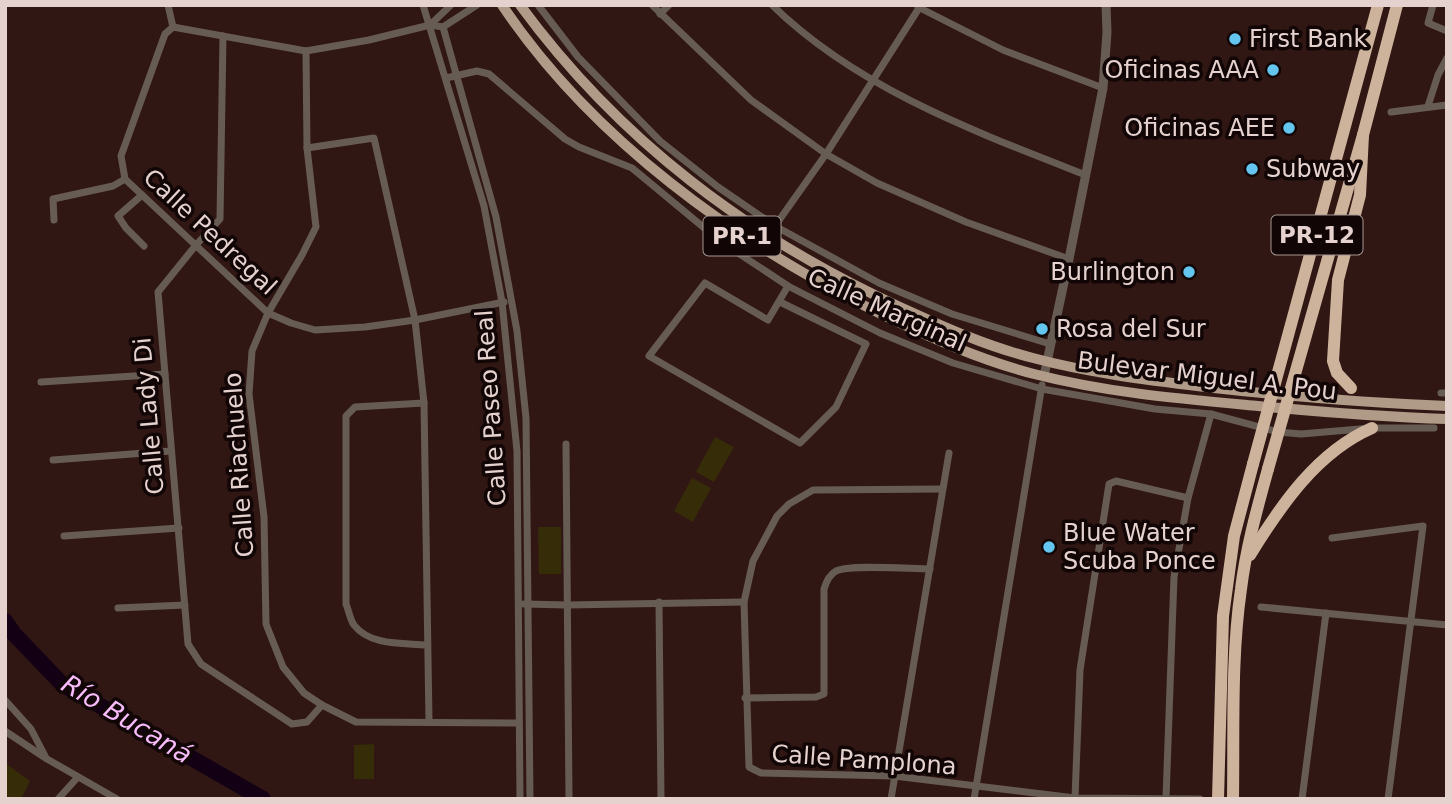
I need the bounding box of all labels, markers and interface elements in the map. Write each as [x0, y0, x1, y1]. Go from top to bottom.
place label: First Bank [1249, 25, 1368, 53]
marker: First Bank [1227, 31, 1243, 47]
place label: Oficinas AAA [1104, 56, 1260, 84]
marker: Oficinas AAA [1265, 62, 1281, 78]
place label: Oficinas AEE [1124, 114, 1275, 142]
marker: Oficinas AEE [1281, 120, 1297, 136]
place label: Subway [1266, 155, 1360, 183]
marker: Subway [1244, 161, 1260, 177]
street label: Calle Pedregal [138, 163, 282, 301]
road number: PR-1 [704, 216, 780, 256]
road number: PR-12 [1272, 216, 1362, 254]
place label: Burlington [1050, 258, 1175, 286]
street label: Calle Marginal [803, 263, 971, 357]
marker: Burlington [1181, 264, 1197, 280]
street label: Calle Paseo Real [470, 309, 512, 507]
place label: Rosa del Sur [1056, 315, 1206, 343]
marker: Rosa del Sur [1034, 321, 1050, 337]
street label: Calle Lady Di [128, 336, 170, 496]
street label: Bulevar Miguel A. Pou [1076, 346, 1338, 406]
street label: Calle Riachuelo [219, 372, 259, 558]
place label: Blue Water Scuba Ponce [1063, 519, 1216, 575]
marker: Blue Water Scuba Ponce [1041, 539, 1057, 555]
water label: Río Bucaná [57, 668, 197, 770]
street label: Calle Pamplona [771, 740, 957, 780]

